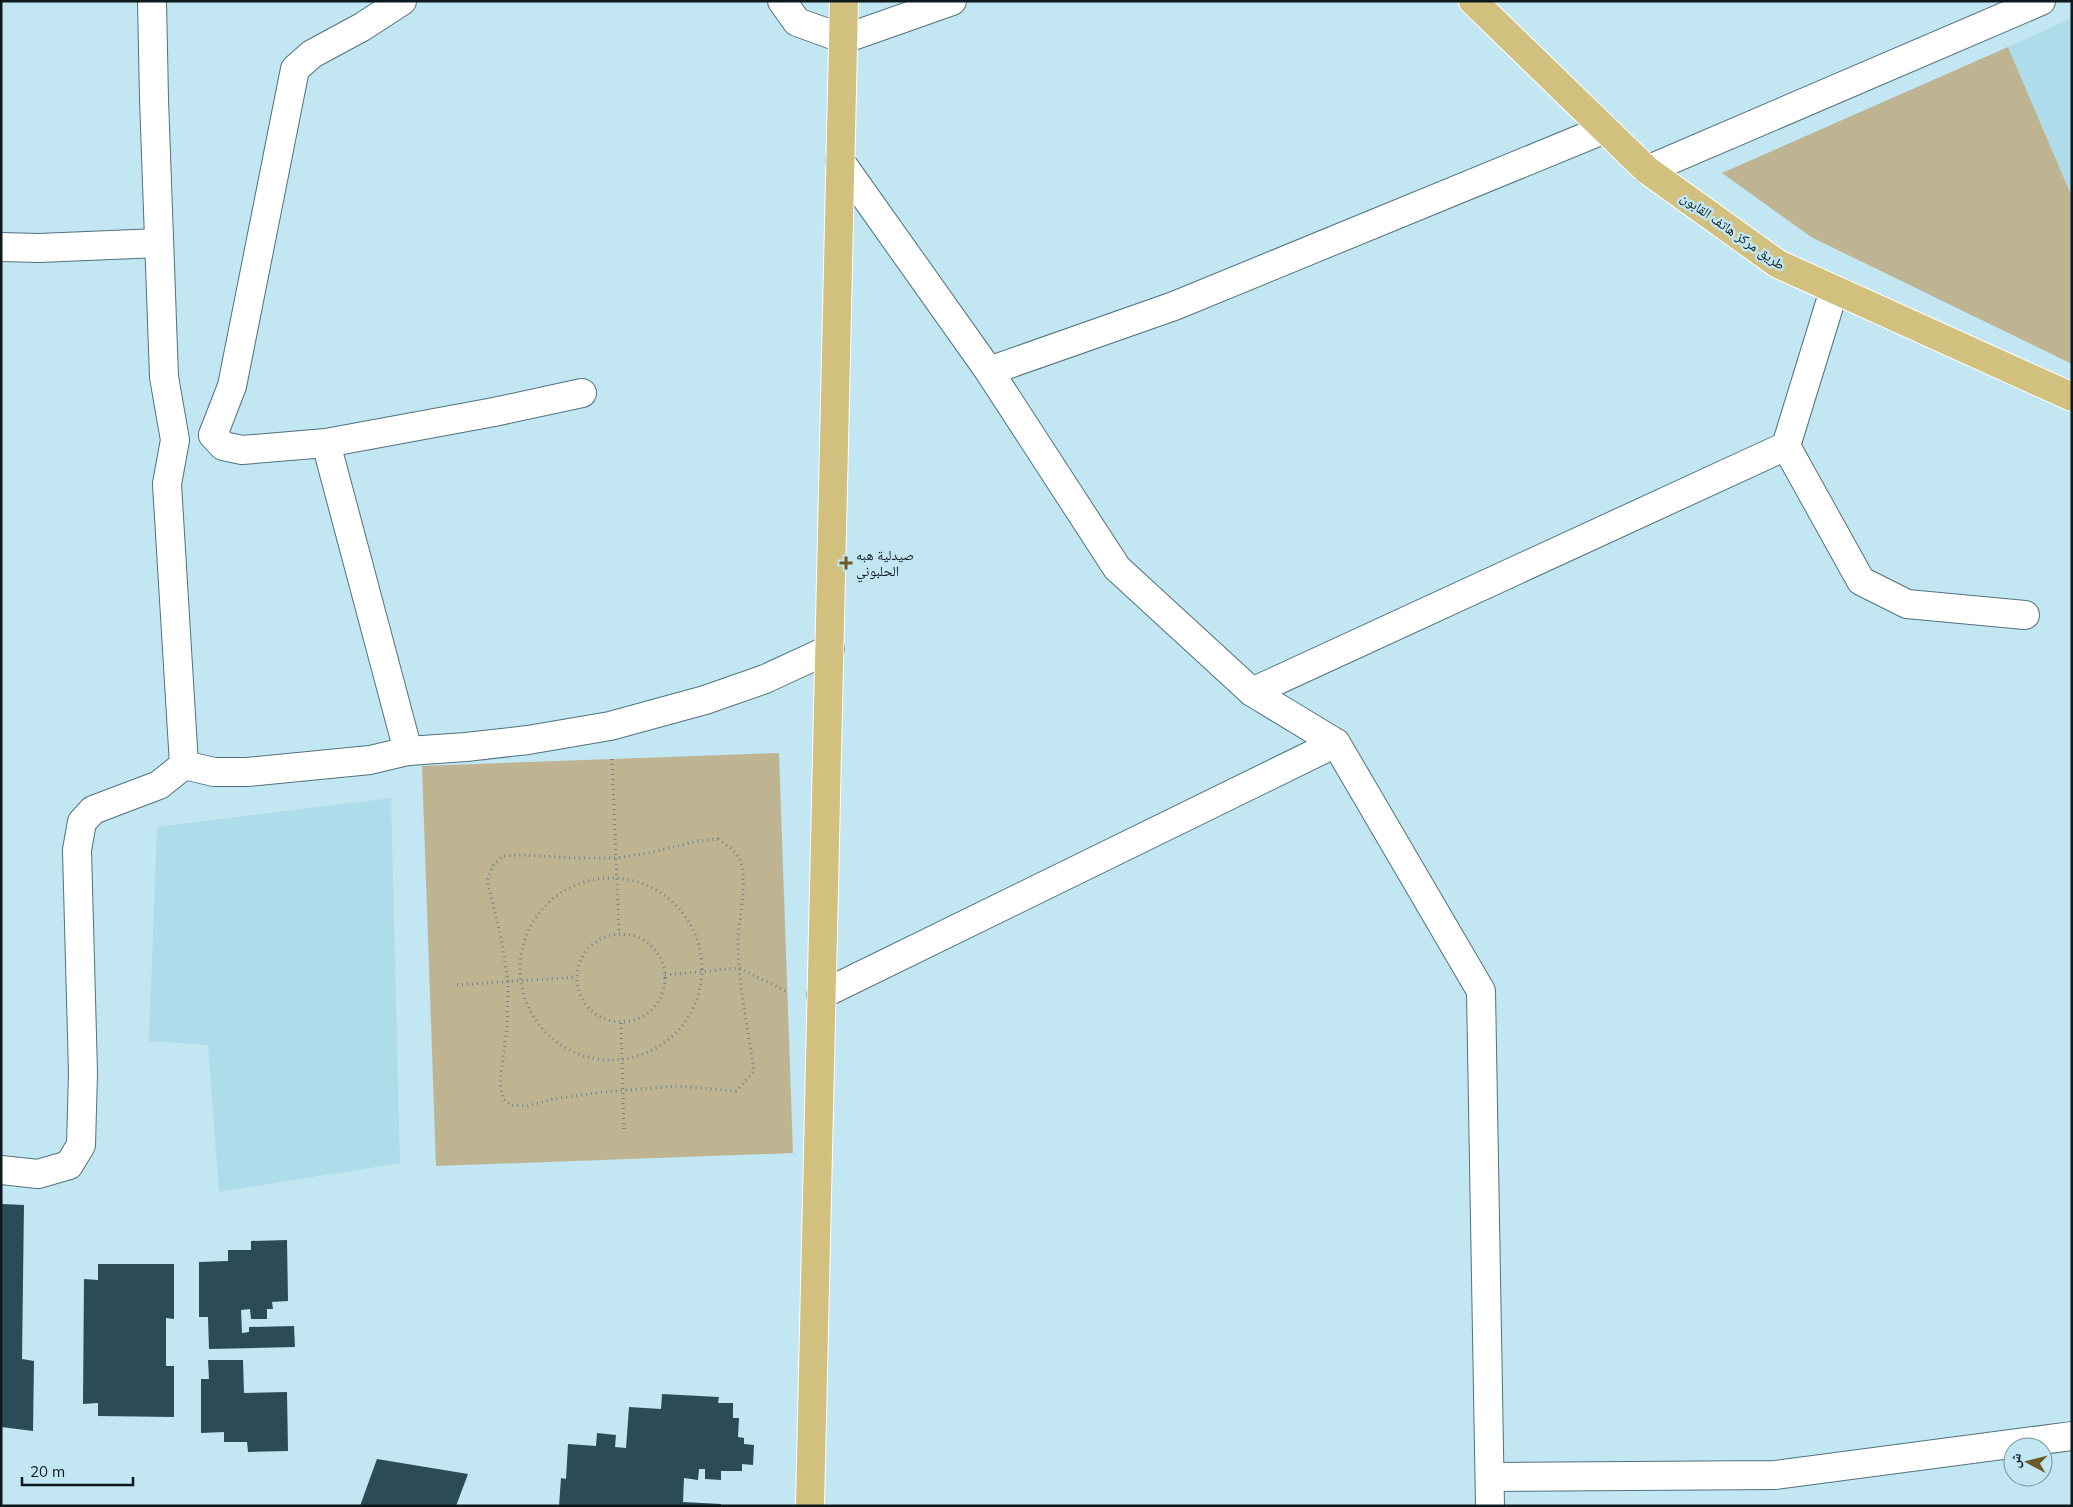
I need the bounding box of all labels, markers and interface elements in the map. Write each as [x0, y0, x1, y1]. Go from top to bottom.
street label: طريق مركز هاتف القابون [1677, 188, 1789, 275]
place label: صيدلية هبه الحلبوني [856, 546, 914, 583]
marker: صيدلية هبه الحلبوني [840, 557, 852, 569]
north arrow [2003, 1437, 2053, 1487]
text: ش [2005, 1452, 2025, 1469]
scale bar [22, 1454, 134, 1486]
text: 20 m [30, 1462, 65, 1481]

